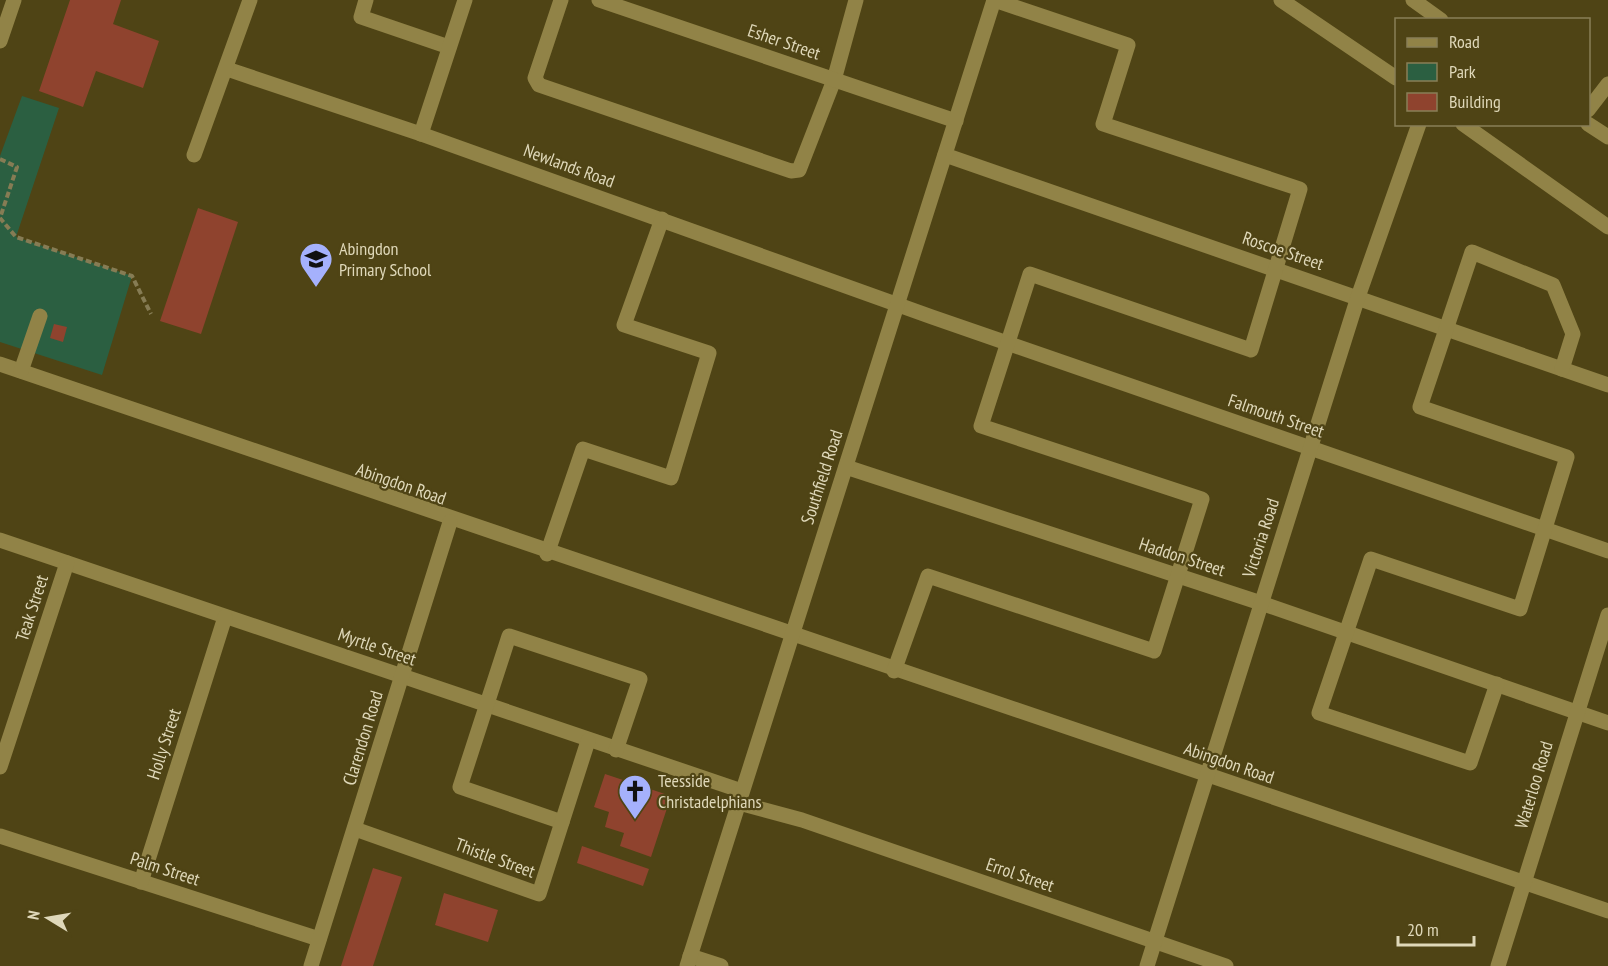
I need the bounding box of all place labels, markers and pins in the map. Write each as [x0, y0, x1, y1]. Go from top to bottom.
place label: Abingdon Primary School [339, 237, 432, 281]
school or university icon: Abingdon Primary School [298, 241, 334, 288]
place label: Teesside Christadelphians [658, 769, 762, 813]
church icon: Teesside Christadelphians [617, 773, 653, 820]

